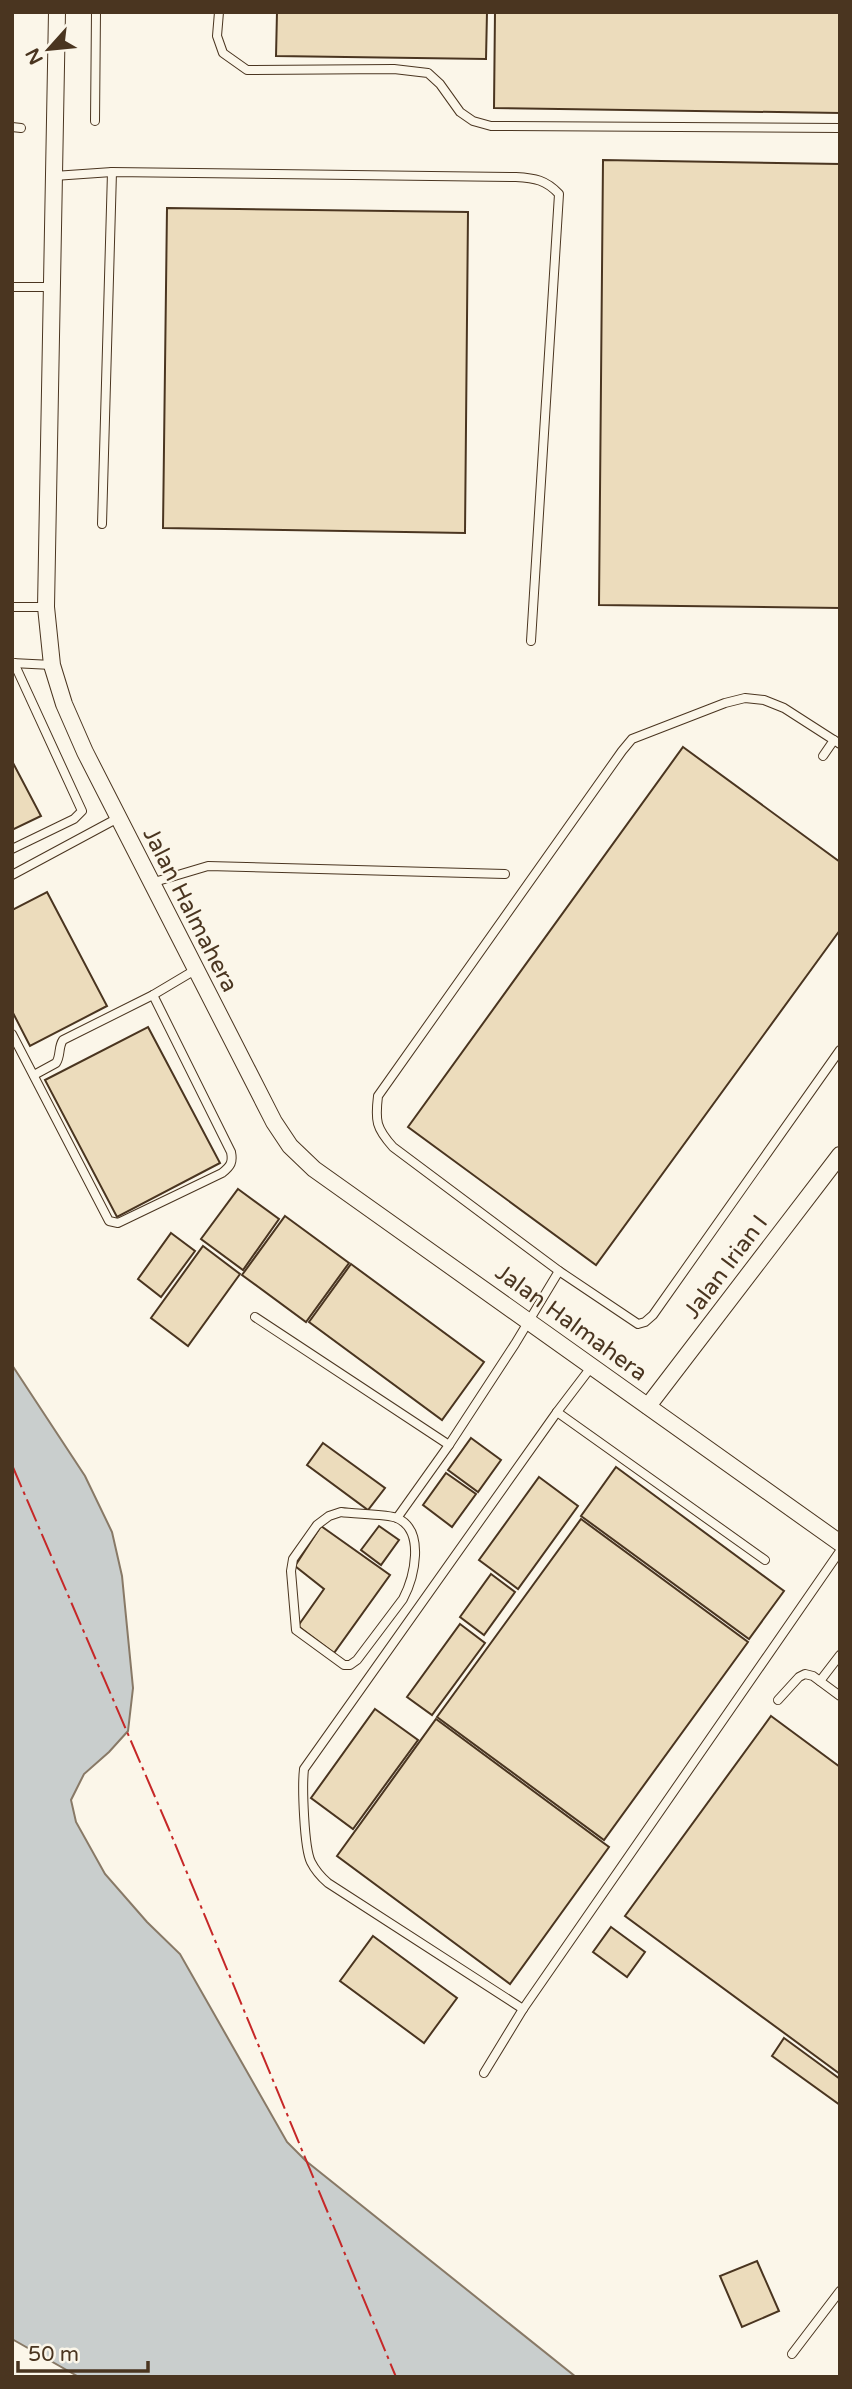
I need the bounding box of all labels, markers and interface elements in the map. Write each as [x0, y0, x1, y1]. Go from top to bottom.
north arrow [14, 14, 84, 84]
text: N [21, 44, 48, 68]
street label: Jalan Halmahera [136, 823, 244, 997]
street label: Jalan Irian I [678, 1210, 774, 1324]
street label: Jalan Halmahera [490, 1258, 652, 1388]
scale bar [18, 2330, 147, 2374]
text: 50 m [28, 2342, 79, 2367]

